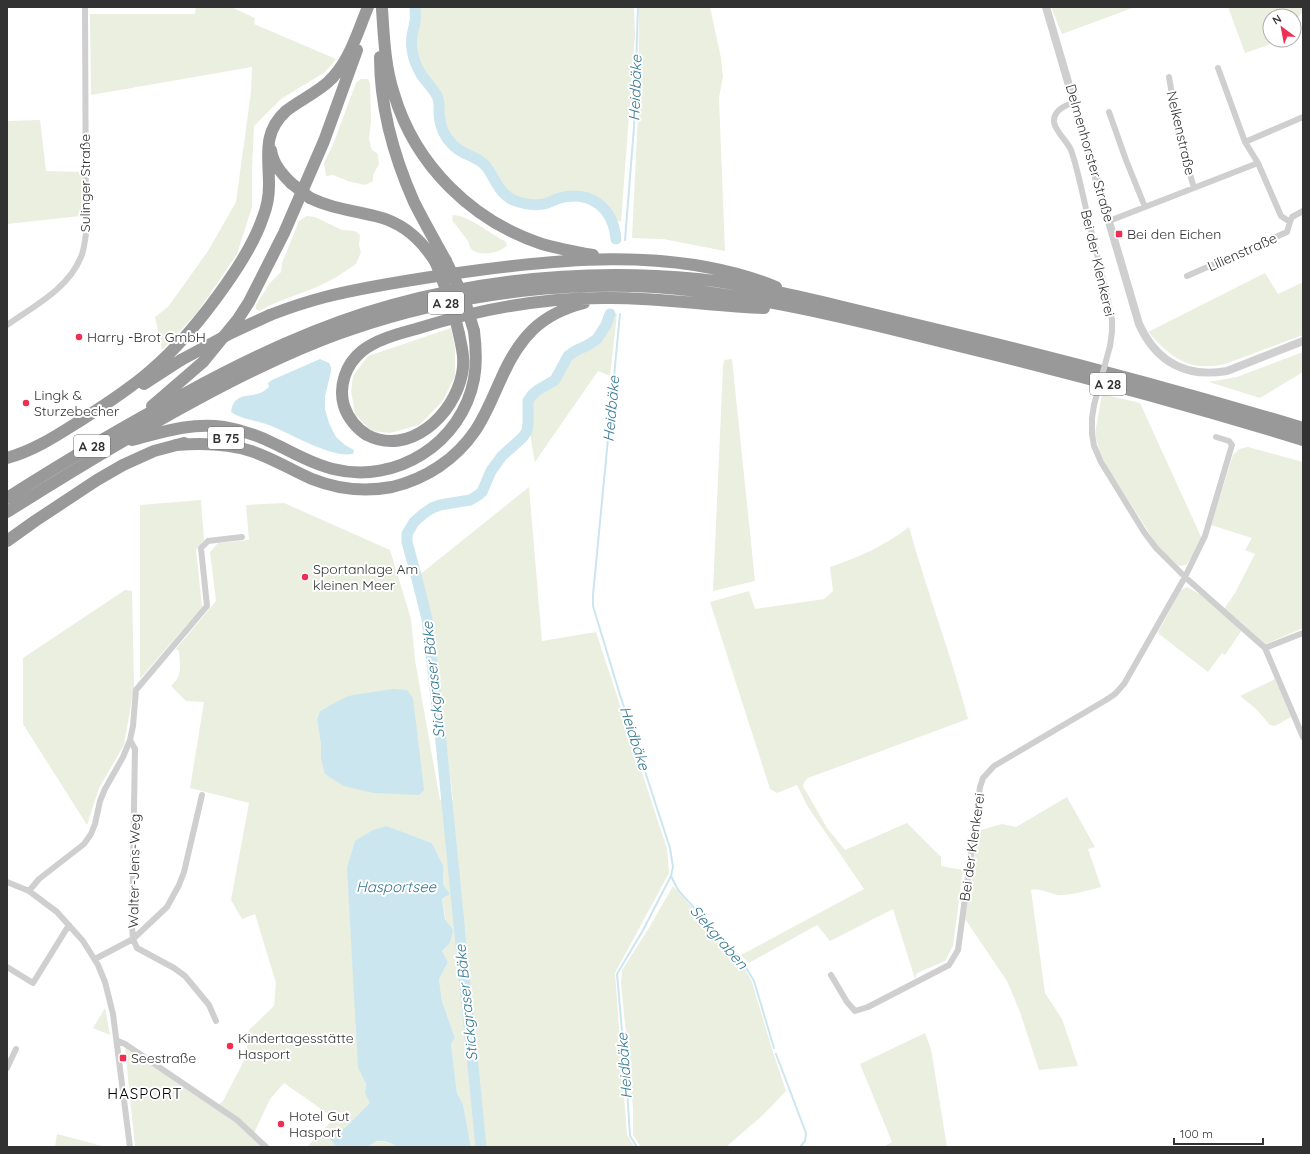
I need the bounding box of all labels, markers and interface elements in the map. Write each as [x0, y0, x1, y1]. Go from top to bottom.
north arrow [1262, 8, 1302, 48]
text: N [1270, 11, 1284, 28]
water label: Heidbäke [624, 54, 646, 121]
street label: Delmenhorster Straße [1062, 82, 1118, 224]
street label: Nelkenstraße [1163, 89, 1199, 177]
street label: Sulinger Straße [76, 134, 94, 232]
street label: Bei der Klenkerei [1077, 208, 1119, 318]
place label: Bei den Eichen [1127, 225, 1221, 243]
marker: Bei den Eichen [1114, 229, 1124, 239]
street label: Lilienstraße [1205, 229, 1280, 275]
road number: A 28 [428, 292, 464, 314]
place label: Harry -Brot GmbH [87, 328, 206, 346]
marker: Harry -Brot GmbH [74, 332, 84, 342]
road number: A 28 [1090, 373, 1126, 395]
water label: Heidbäke [599, 375, 623, 443]
place label: Lingk & Sturzebecher [34, 386, 120, 420]
marker: Lingk & Sturzebecher [21, 398, 31, 408]
road number: B 75 [208, 427, 244, 449]
road number: A 28 [74, 435, 110, 457]
place label: Sportanlage Am kleinen Meer [313, 560, 418, 594]
marker: Sportanlage Am kleinen Meer [300, 572, 310, 582]
water label: Stickgraser Bäke [417, 620, 449, 739]
water label: Heidbäke [616, 704, 654, 773]
street label: Bei der Klenkerei [955, 792, 989, 902]
street label: Walter-Jens-Weg [124, 814, 144, 928]
water label: Hasportsee [356, 877, 437, 896]
water label: Siekgraben [686, 901, 752, 973]
water label: Stickgraser Bäke [450, 943, 482, 1062]
place label: Kindertagesstätte Hasport [238, 1029, 354, 1063]
water label: Heidbäke [612, 1032, 636, 1100]
marker: Kindertagesstätte Hasport [225, 1041, 235, 1051]
place label: Seestraße [131, 1049, 196, 1067]
marker: Seestraße [118, 1053, 128, 1063]
district label: HASPORT [107, 1084, 183, 1103]
place label: Hotel Gut Hasport [289, 1107, 350, 1141]
marker: Hotel Gut Hasport [276, 1119, 286, 1129]
scale bar [1174, 1120, 1263, 1146]
text: 100 m [1180, 1126, 1213, 1141]

